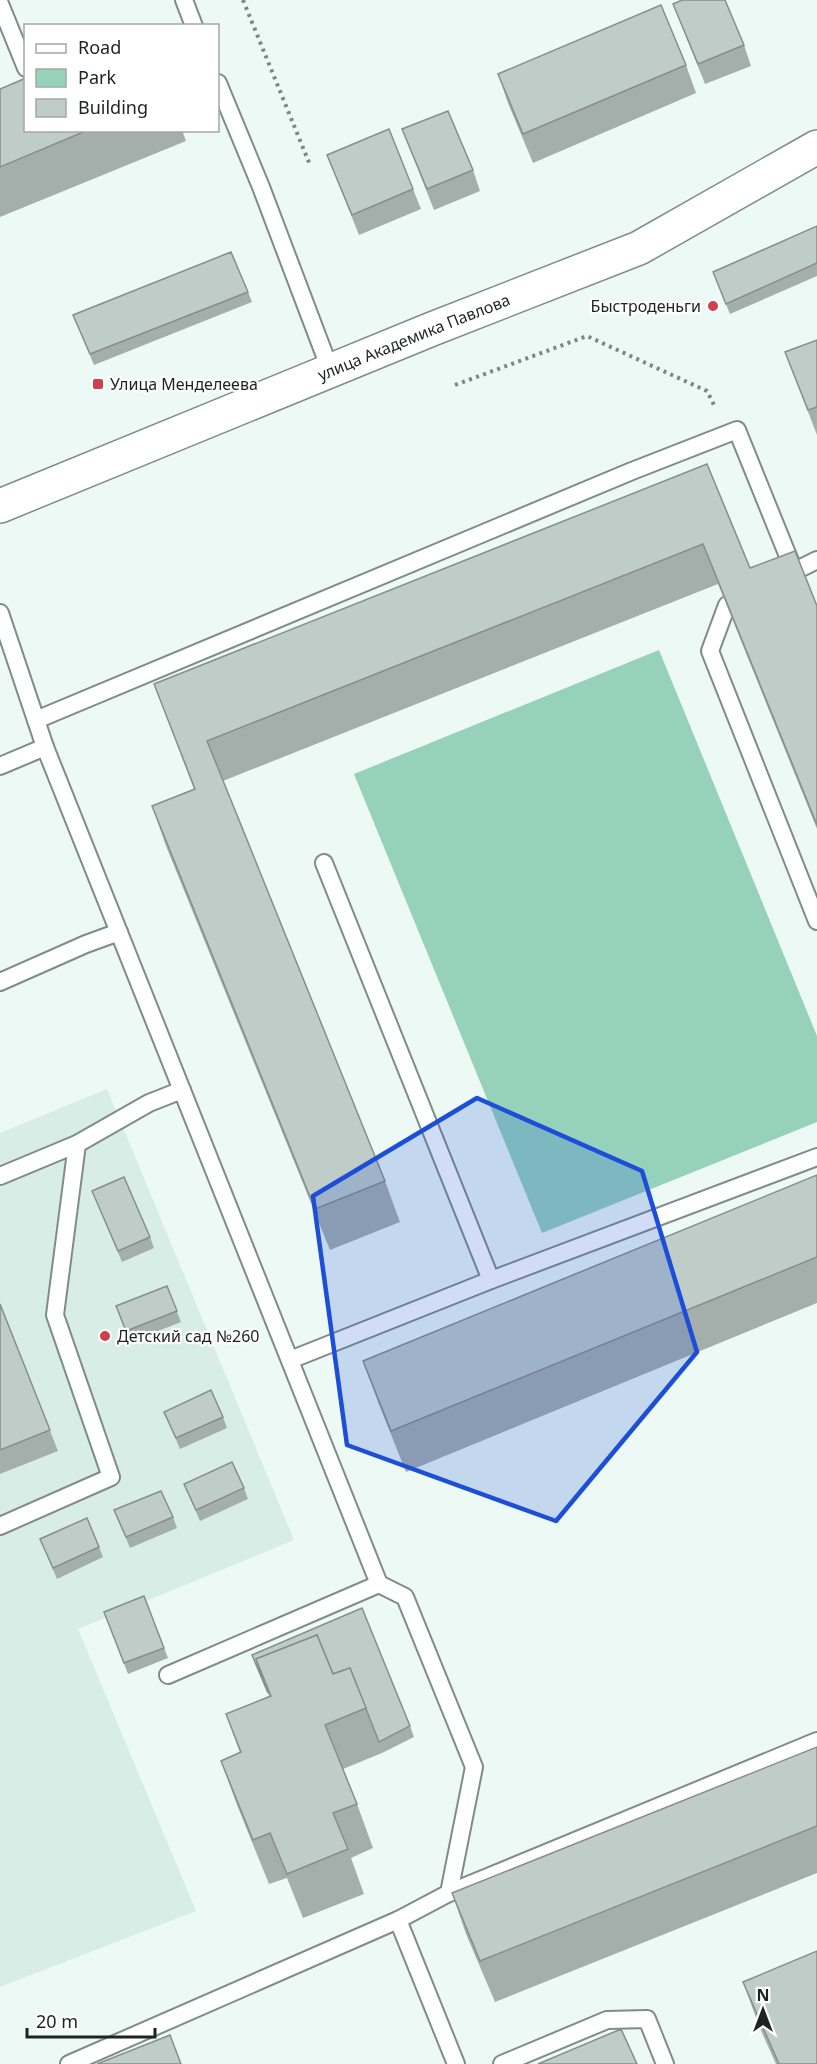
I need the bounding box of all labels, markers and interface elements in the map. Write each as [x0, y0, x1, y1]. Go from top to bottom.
legend [24, 24, 219, 132]
text: Road [78, 35, 121, 59]
text: Park [78, 65, 116, 89]
text: Building [78, 95, 148, 119]
street label: улица Академика Павлова [314, 289, 513, 386]
place label: Быстроденьги [591, 295, 701, 317]
marker: Быстроденьги [706, 299, 720, 313]
place label: Улица Менделеева [110, 373, 258, 395]
marker: Улица Менделеева [91, 377, 105, 391]
place label: Детский сад №260 [117, 1325, 259, 1347]
marker: Детский сад №260 [98, 1329, 112, 1343]
north arrow [733, 1980, 793, 2040]
text: N [756, 1984, 770, 2006]
scale bar [27, 2001, 154, 2039]
text: 20 m [36, 2009, 78, 2033]

